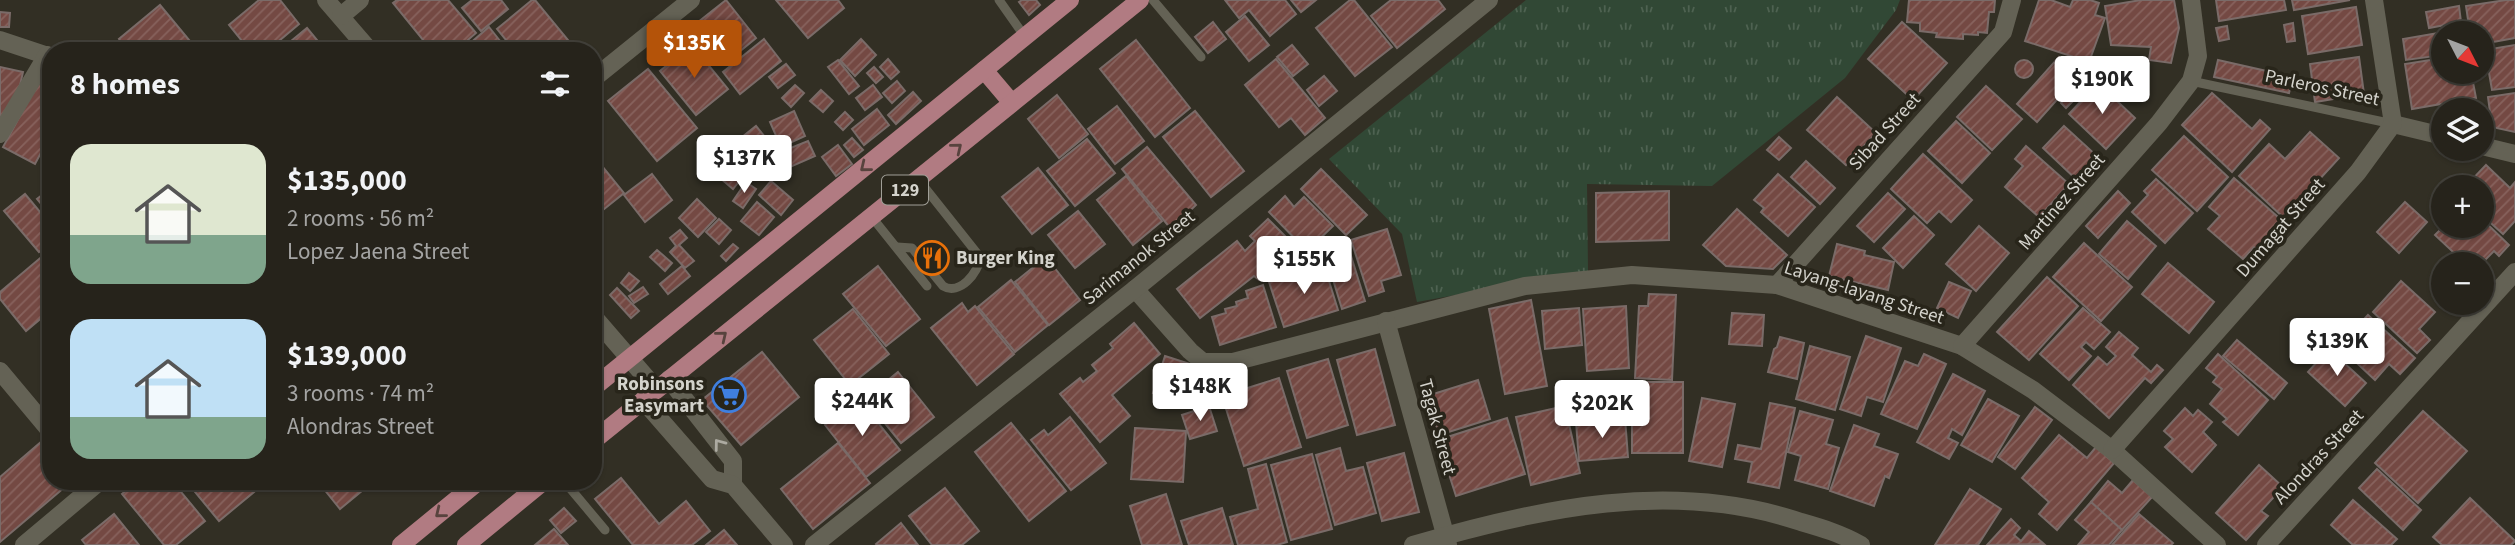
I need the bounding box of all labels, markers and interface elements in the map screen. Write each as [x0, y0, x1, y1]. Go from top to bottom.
pin: $135K [645, 20, 743, 80]
north arrow [2431, 21, 2494, 84]
map controls [2431, 21, 2494, 315]
text: $135K [663, 26, 725, 59]
pin: $190K [2053, 57, 2151, 116]
text: $190K [2071, 62, 2133, 95]
text: 8 homes [70, 63, 180, 106]
street label: Parleros Street [2262, 63, 2382, 113]
icon: filters [536, 65, 574, 103]
street label: Sibad Street [1843, 87, 1928, 177]
button: layers [2431, 98, 2494, 161]
pin: $137K [695, 136, 793, 195]
text: $137K [713, 141, 775, 174]
one-way arrow [949, 143, 961, 156]
street label: Martinez Street [2012, 147, 2112, 256]
text: $135,000 [287, 159, 407, 202]
one-way arrow [860, 159, 873, 171]
icon: home [126, 172, 210, 256]
street label: Dumagat Street [2230, 172, 2332, 284]
button: + [2431, 175, 2494, 238]
road number: 129 [882, 176, 928, 204]
text: 2 rooms · 56 m² [287, 202, 434, 235]
street label: Sarimanok Street [1077, 204, 1201, 312]
text: Lopez Jaena Street [287, 235, 469, 268]
pin: $155K [1255, 236, 1353, 296]
restaurant icon: Burger King [913, 239, 951, 277]
text: $155K [1273, 242, 1335, 275]
place label: Burger King [956, 245, 1055, 272]
button: − [2431, 252, 2494, 315]
street label: Layang-layang Street [1781, 254, 1948, 332]
pin: $139K [2288, 318, 2386, 378]
text: $139K [2306, 324, 2368, 357]
one-way arrow [714, 332, 727, 344]
text: $139,000 [287, 334, 407, 377]
icon: home [126, 347, 210, 431]
pin: $148K [1151, 364, 1249, 423]
text: $148K [1169, 369, 1231, 402]
place label: Robinsons Easymart [617, 371, 704, 420]
supermarket icon: Robinsons Easymart [710, 376, 748, 414]
street label: Tagak Street [1411, 376, 1463, 478]
text: 3 rooms · 74 m² [287, 377, 434, 410]
pin: $244K [813, 378, 911, 438]
pin: $202K [1553, 380, 1651, 440]
text: $244K [831, 384, 893, 417]
text: $202K [1571, 386, 1633, 419]
street label: Alondras Street [2268, 403, 2371, 511]
text: Alondras Street [287, 410, 434, 443]
one-way arrow [715, 439, 728, 452]
one-way arrow [436, 505, 449, 517]

